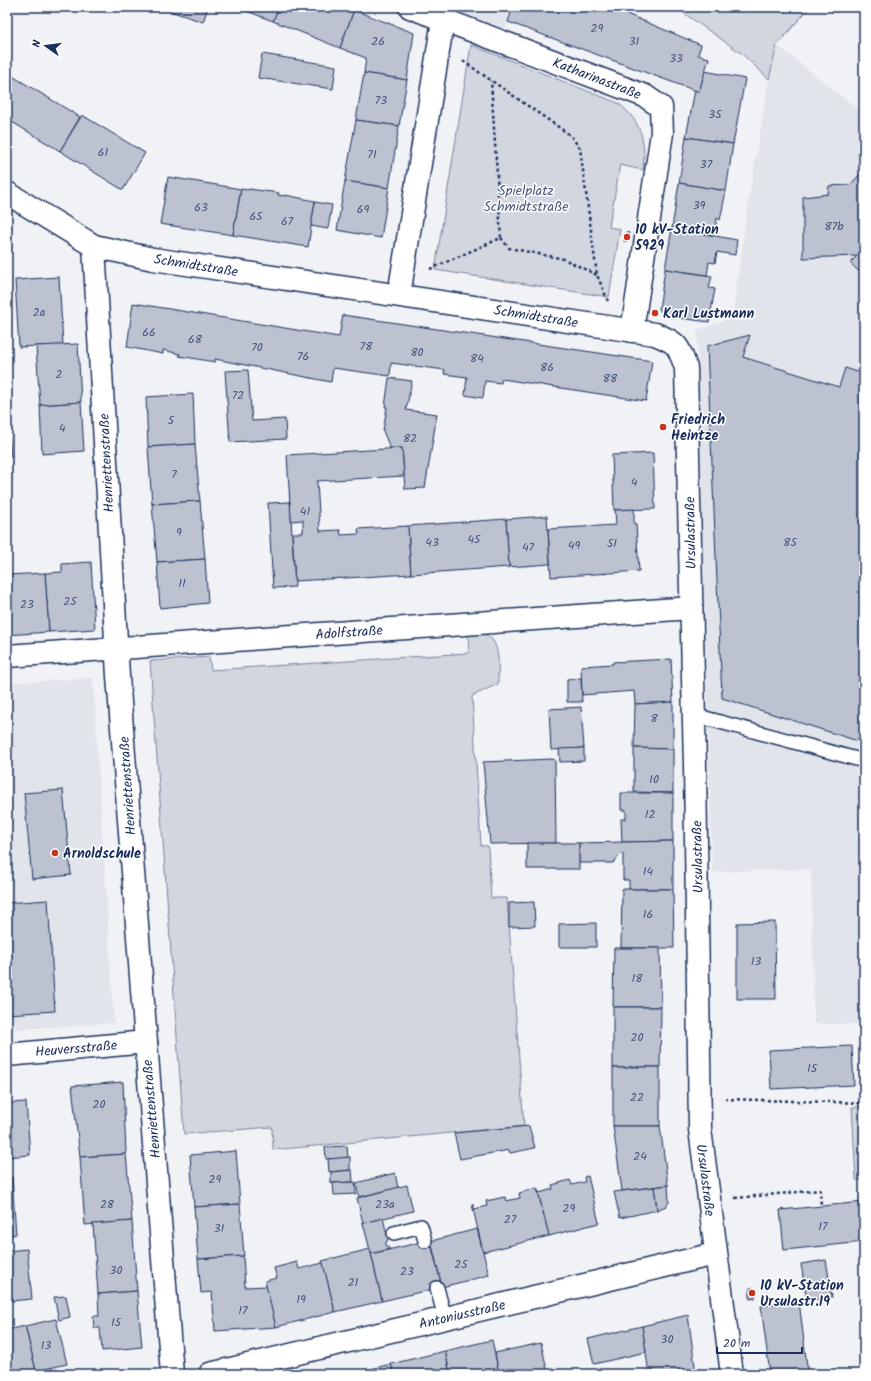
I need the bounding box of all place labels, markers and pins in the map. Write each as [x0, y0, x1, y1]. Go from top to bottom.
place label: 10 kV-Station 5929 [634, 219, 719, 257]
marker: 10 kV-Station 5929 [622, 232, 632, 242]
place label: Karl Lustmann [663, 303, 754, 325]
marker: Karl Lustmann [650, 308, 660, 318]
place label: Friedrich Heintze [671, 409, 725, 447]
marker: Friedrich Heintze [658, 422, 668, 432]
place label: Arnoldschule [63, 843, 141, 865]
marker: Arnoldschule [50, 848, 60, 858]
place label: 10 kV-Station Ursulastr.19 [760, 1275, 844, 1313]
marker: 10 kV-Station Ursulastr.19 [747, 1288, 757, 1298]

